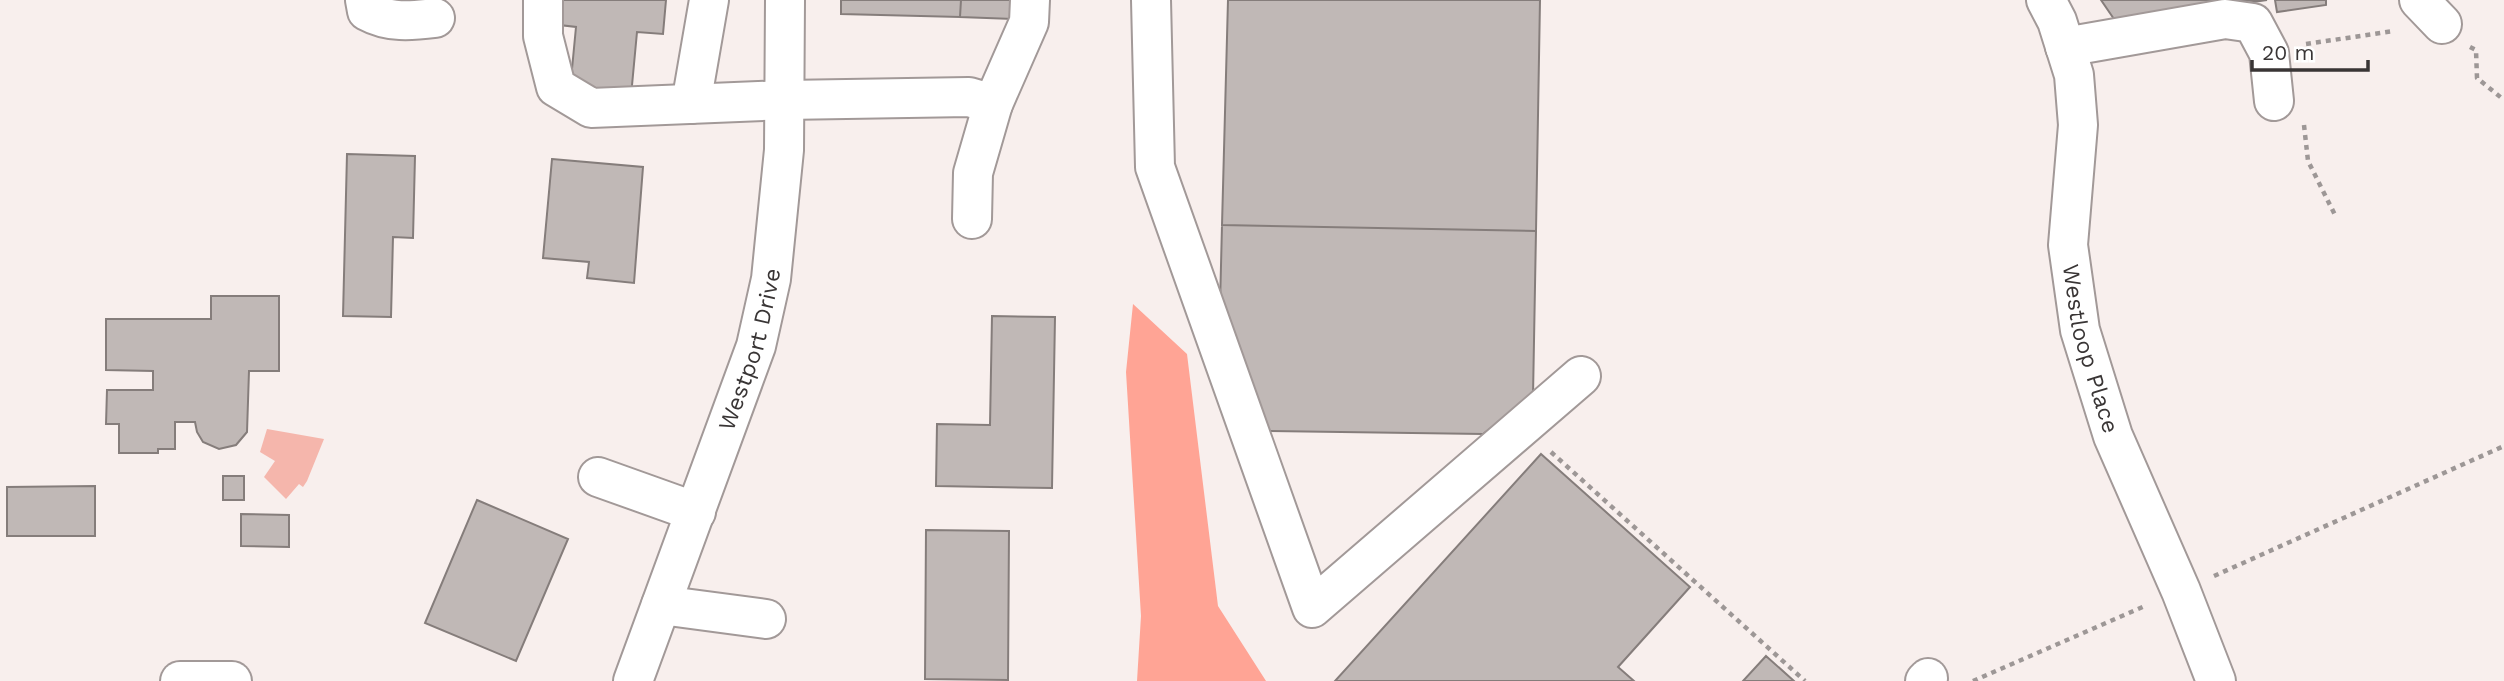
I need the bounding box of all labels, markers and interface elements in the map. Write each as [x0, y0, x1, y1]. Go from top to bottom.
scale bar [2252, 28, 2368, 72]
text: 20 m [2262, 40, 2314, 65]
street label: Westloop Place [2057, 262, 2124, 436]
street label: Westport Drive [713, 267, 786, 434]

